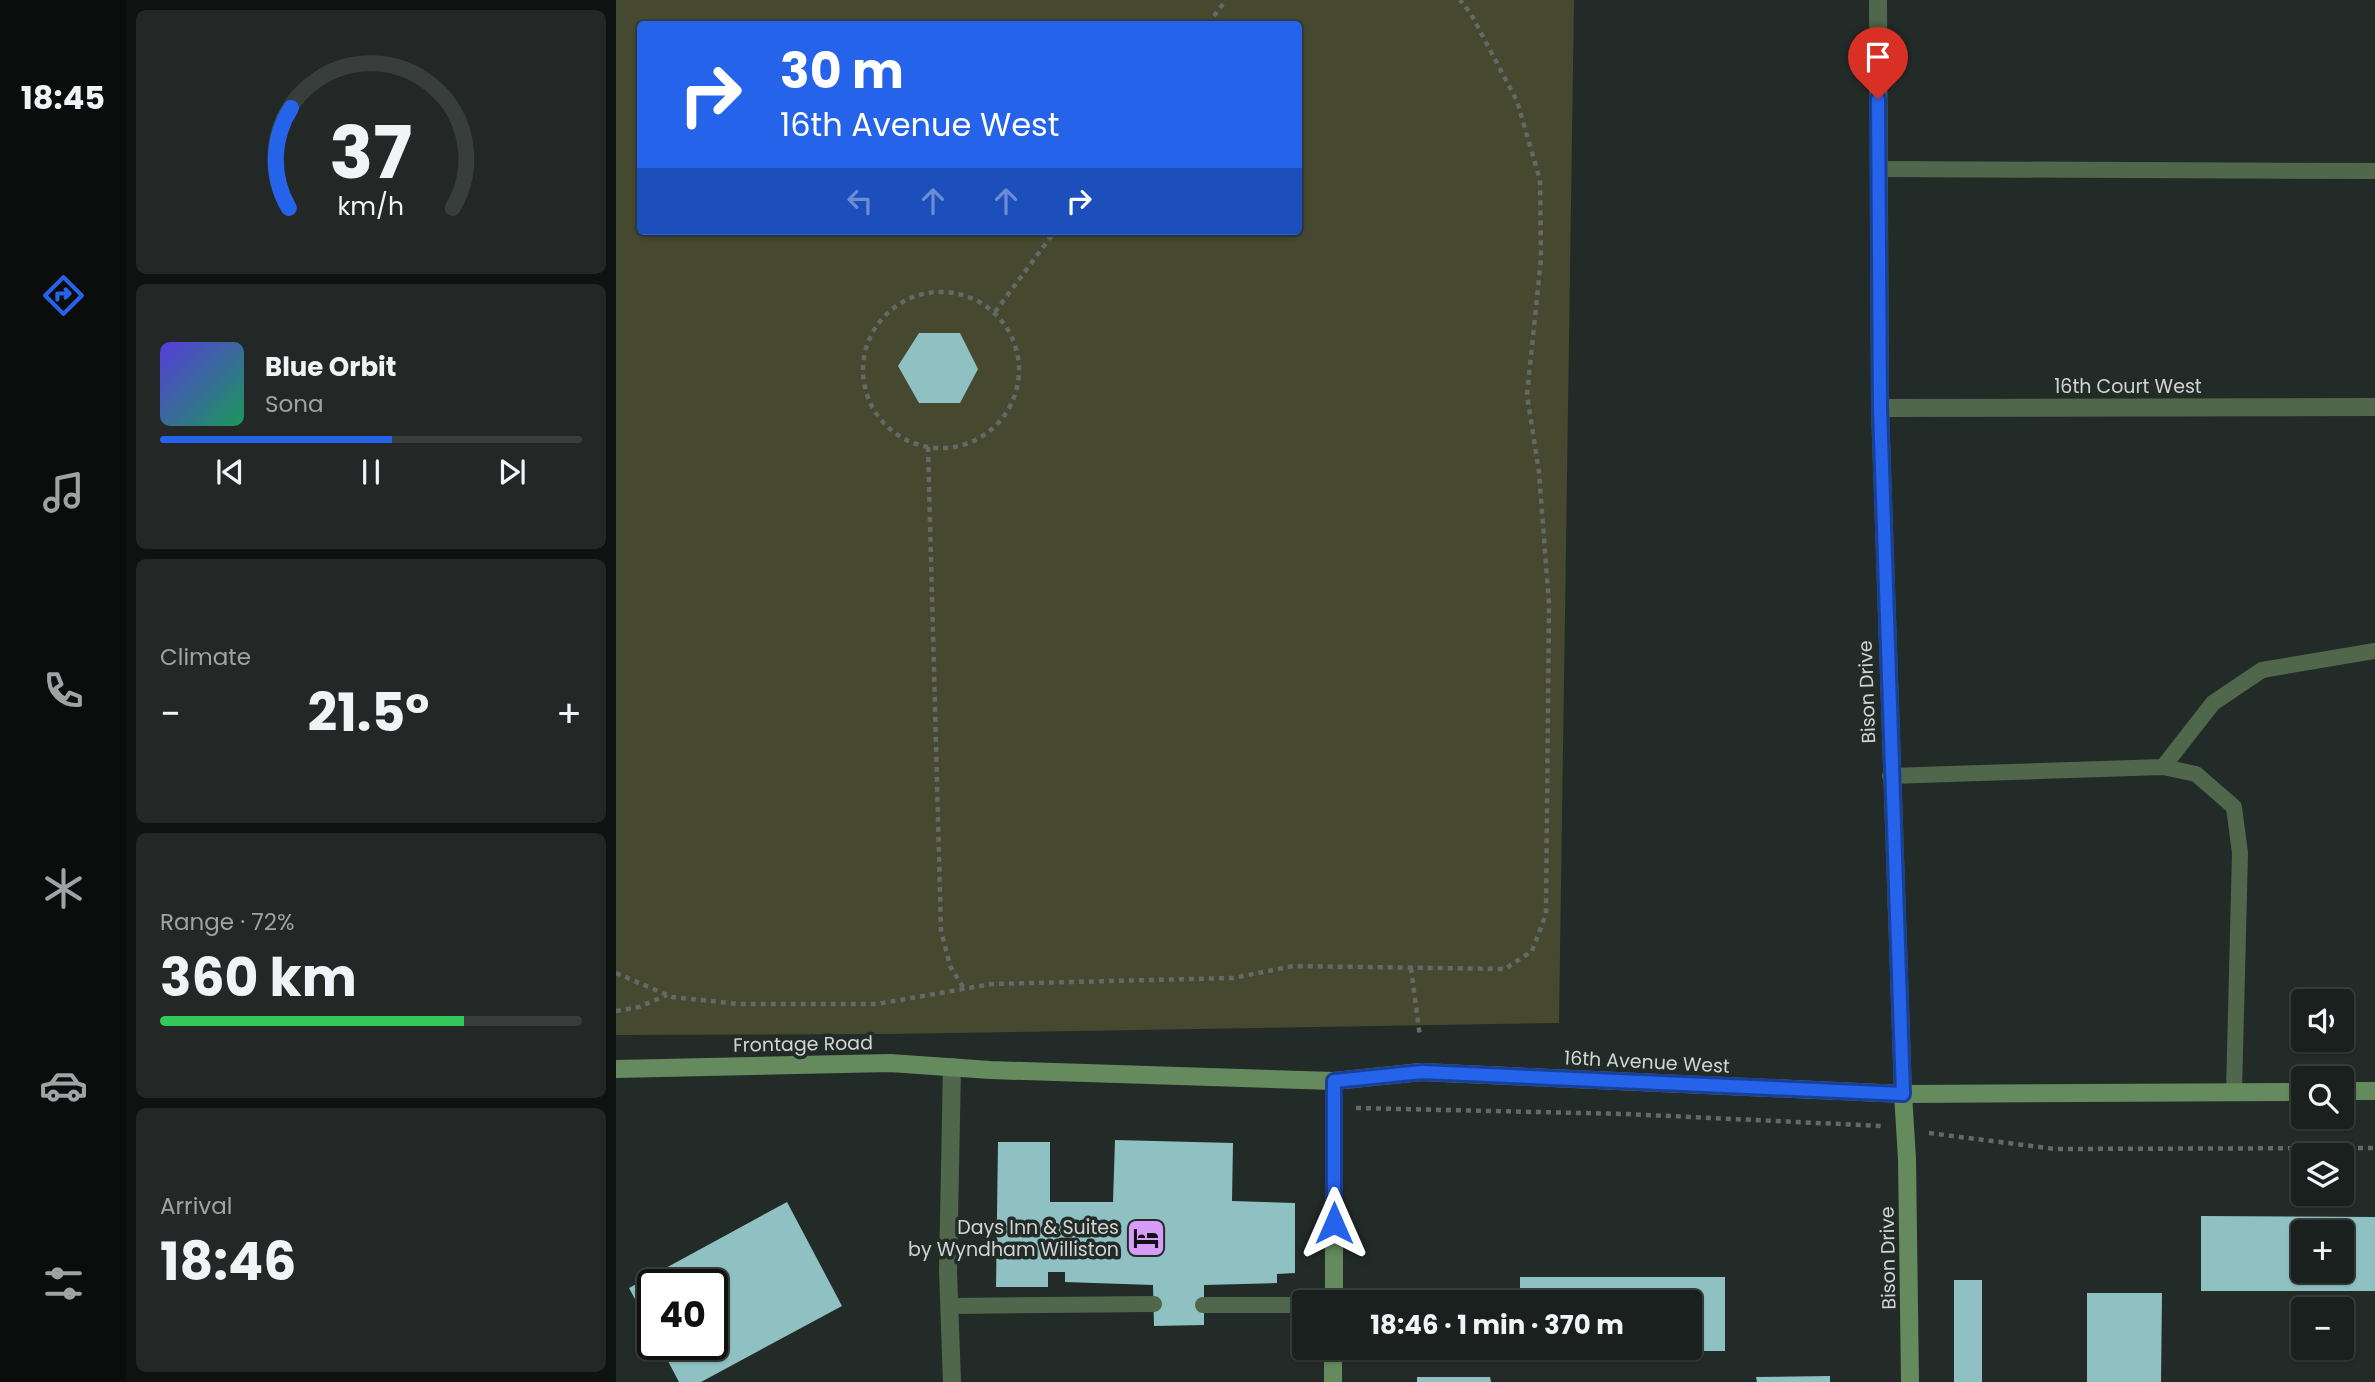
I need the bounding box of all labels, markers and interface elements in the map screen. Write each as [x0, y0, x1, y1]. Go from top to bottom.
pin [1848, 27, 1908, 99]
text: 30 m [780, 37, 904, 105]
icon: arrive [1859, 38, 1897, 76]
icon: right [665, 49, 756, 140]
text: 18:45 [21, 75, 105, 120]
text: 16th Avenue West [780, 102, 1059, 147]
text: 37 [330, 103, 413, 204]
icon: left [841, 182, 879, 220]
icon: ahead [914, 182, 952, 220]
icon: ahead [987, 182, 1025, 220]
icon: right [1060, 182, 1098, 220]
text: km/h [338, 189, 404, 224]
icon: directions [39, 271, 88, 320]
text: Blue Orbit [265, 349, 396, 385]
street label: 16th Court West [2054, 373, 2202, 400]
text: Sona [265, 388, 324, 420]
icon: previous [211, 453, 249, 491]
icon: pause [352, 453, 390, 491]
icon: next [493, 453, 531, 491]
icon: music [39, 468, 88, 517]
street label: Bison Drive [1852, 640, 1882, 744]
text: Climate [160, 641, 251, 673]
icon: phone [39, 666, 88, 715]
text: 21.5° [308, 676, 429, 749]
text: − [160, 687, 181, 740]
text: + [556, 687, 582, 740]
icon: climate [39, 864, 88, 913]
text: Range · 72% [160, 906, 294, 938]
text: 360 km [160, 941, 357, 1014]
map controls [2291, 989, 2354, 1360]
button: sound [2291, 989, 2354, 1052]
street label: Frontage Road [733, 1029, 873, 1059]
street label: 16th Avenue West [1563, 1044, 1731, 1080]
icon: car [39, 1061, 88, 1110]
button: search [2291, 1066, 2354, 1129]
button: layers [2291, 1143, 2354, 1206]
position arrow [1297, 1186, 1371, 1260]
text: Arrival [160, 1190, 232, 1222]
street label: Bison Drive [1874, 1206, 1902, 1310]
place label: Days Inn & Suites by Wyndham Williston [908, 1214, 1119, 1263]
hotel icon: Days Inn & Suites by Wyndham Williston [1125, 1217, 1167, 1259]
button: + [2291, 1220, 2354, 1283]
text: 18:46 [160, 1225, 296, 1298]
icon: filters [39, 1259, 88, 1308]
speed limit sign: 40 [637, 1269, 728, 1360]
button: − [2291, 1297, 2354, 1360]
text: 18:46 · 1 min · 370 m [1370, 1307, 1624, 1343]

